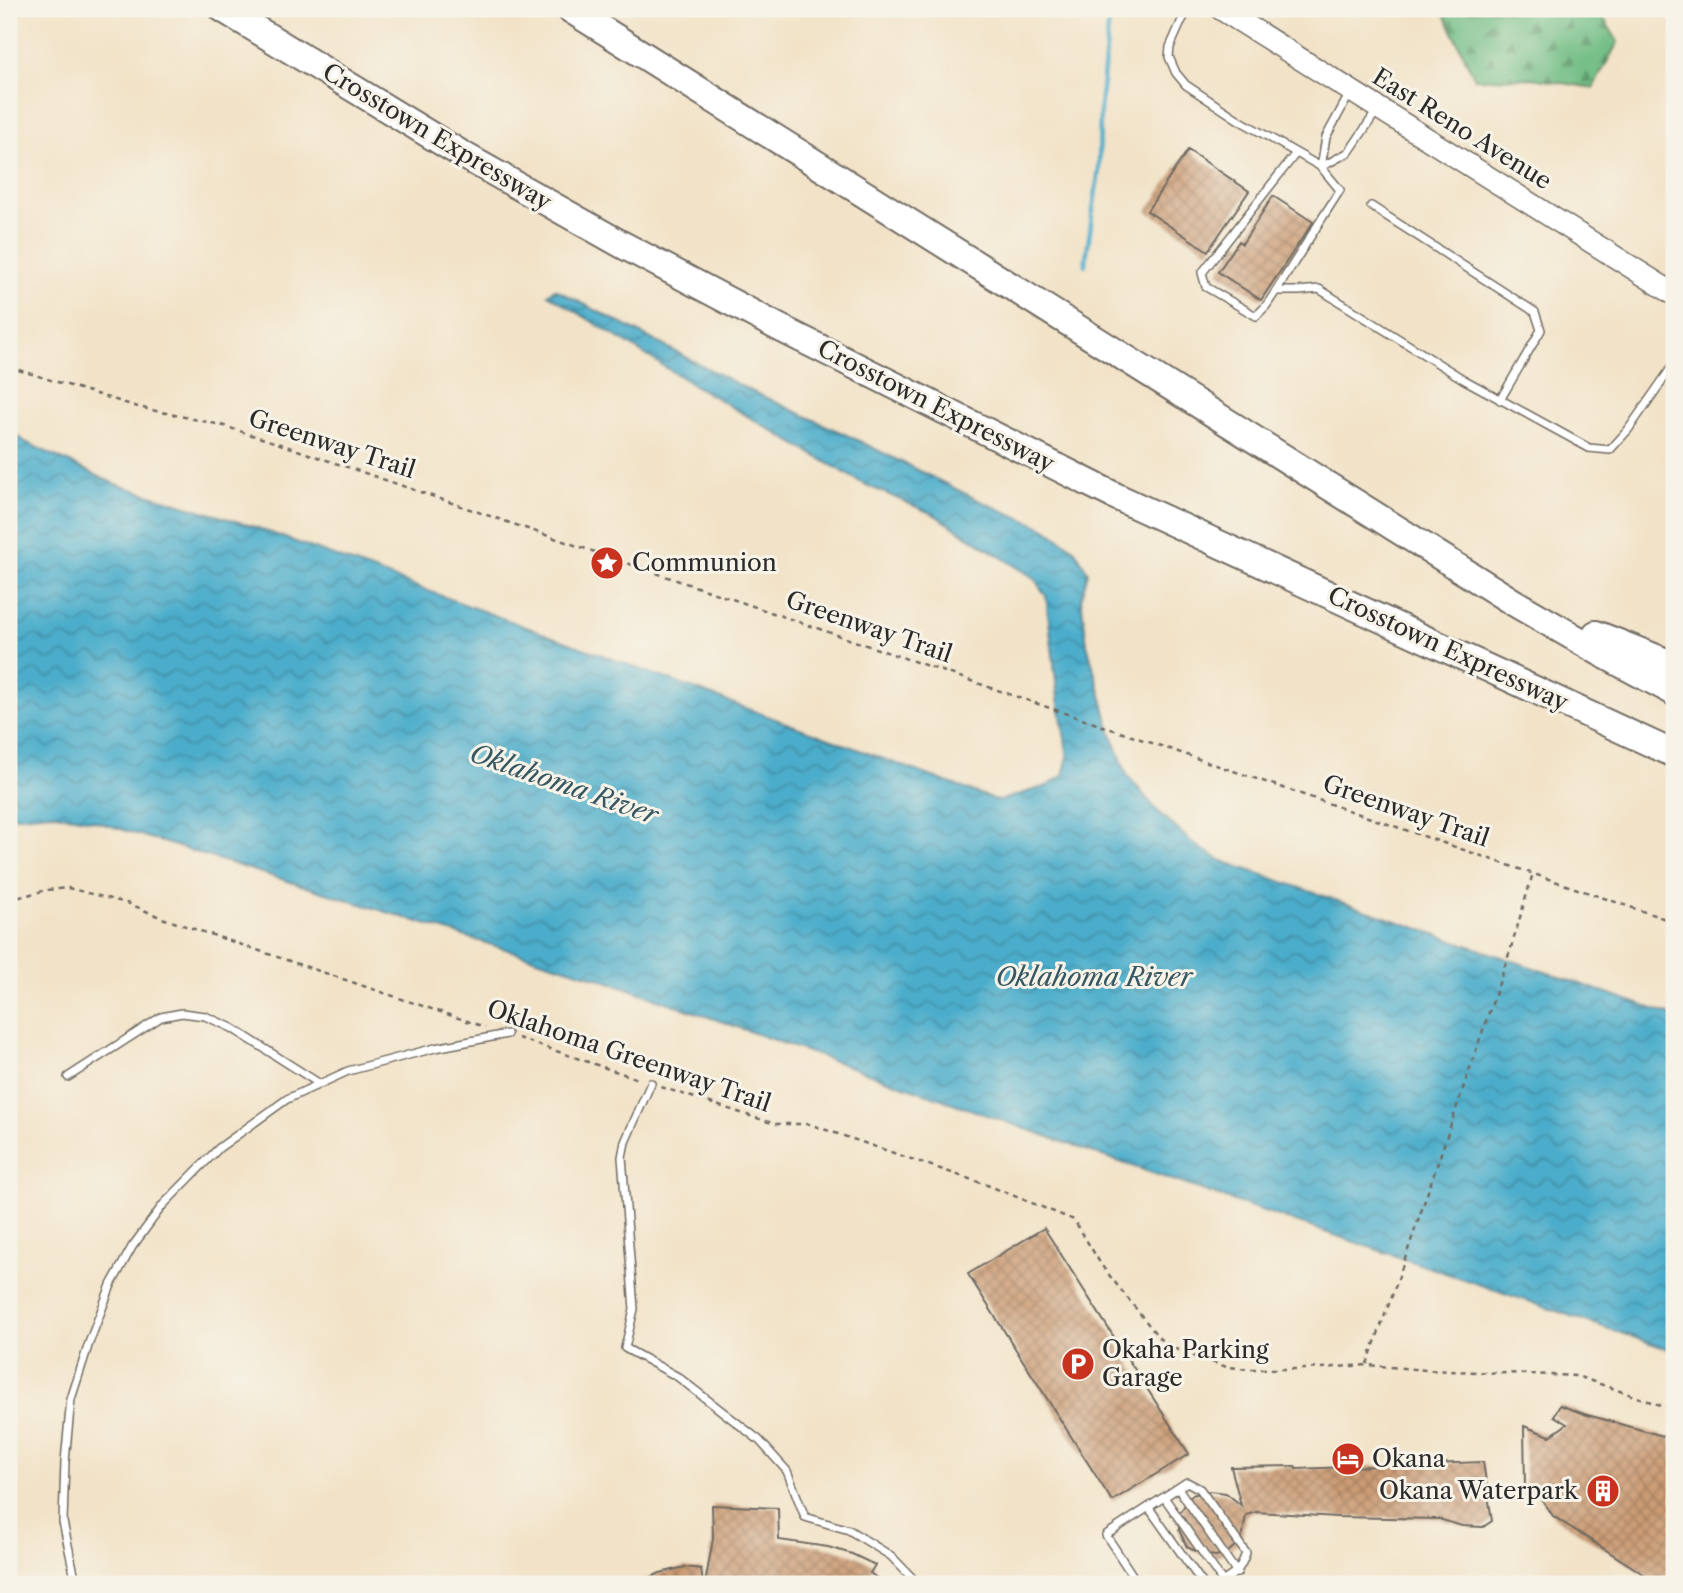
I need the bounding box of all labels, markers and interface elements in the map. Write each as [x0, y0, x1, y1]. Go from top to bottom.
street label: Crosstown Expressway [318, 57, 557, 217]
street label: East Reno Avenue [1367, 62, 1557, 195]
street label: Crosstown Expressway [813, 333, 1060, 478]
street label: Greenway Trail [245, 403, 419, 484]
place icon: Communion [588, 544, 626, 582]
place label: Communion [632, 548, 777, 577]
street label: Crosstown Expressway [1324, 580, 1573, 717]
street label: Greenway Trail [782, 585, 956, 669]
water label: Oklahoma River [466, 737, 664, 832]
street label: Greenway Trail [1319, 769, 1493, 853]
water label: Oklahoma River [995, 961, 1194, 993]
street label: Oklahoma Greenway Trail [484, 993, 775, 1118]
place label: Okaha Parking Garage [1102, 1335, 1269, 1392]
parking icon: Okaha Parking Garage [1059, 1345, 1097, 1383]
hotel icon: Okana [1329, 1440, 1367, 1478]
place label: Okana [1372, 1444, 1446, 1473]
building icon: Okana Waterpark [1584, 1472, 1622, 1510]
place label: Okana Waterpark [1379, 1476, 1579, 1505]

